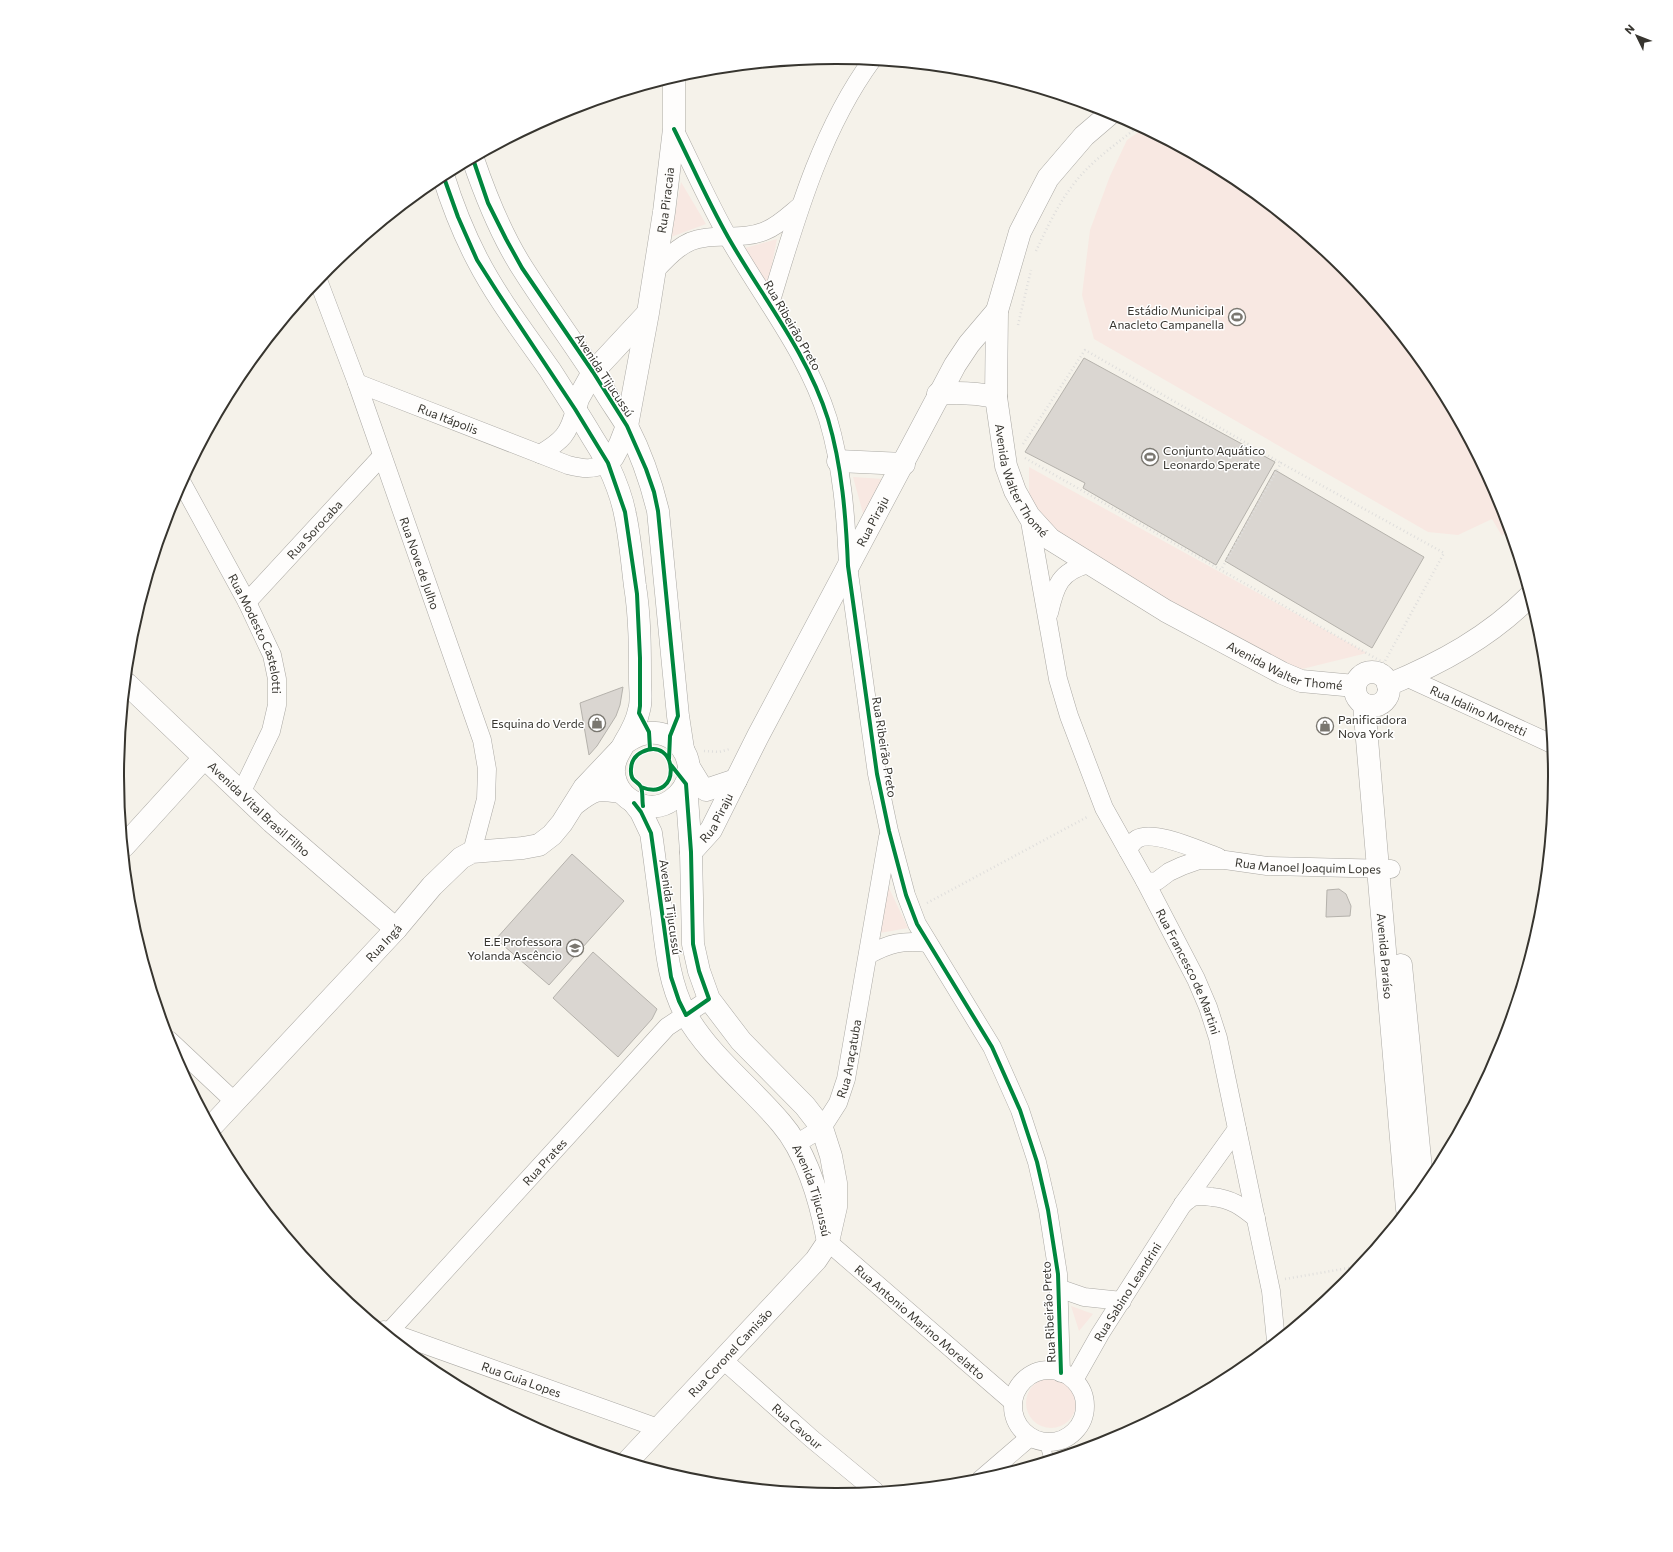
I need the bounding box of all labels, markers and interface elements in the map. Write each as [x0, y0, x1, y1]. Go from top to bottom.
north arrow [1617, 16, 1657, 56]
text: N [1622, 21, 1637, 36]
street label: Rua Piracaia [654, 166, 676, 234]
street label: Rua Ribeirão Preto [762, 277, 824, 373]
place label: Estádio Municipal Anacleto Campanella [1109, 303, 1224, 331]
sports icon: Estádio Municipal Anacleto Campanella [1227, 307, 1247, 327]
street label: Avenida Tijucussú [573, 331, 637, 419]
street label: Rua Itápolis [416, 400, 481, 437]
street label: Avenida Walter Thomé [993, 423, 1051, 540]
place label: Conjunto Aquático Leonardo Sperate [1163, 443, 1265, 471]
sports icon: Conjunto Aquático Leonardo Sperate [1140, 447, 1160, 467]
street label: Rua Piraju [853, 494, 891, 549]
street label: Rua Sorocaba [284, 497, 345, 562]
street label: Rua Nove de Julho [397, 515, 443, 611]
street label: Rua Modesto Castelotti [226, 571, 284, 694]
street label: Avenida Walter Thomé [1225, 638, 1343, 692]
street label: Rua Idalino Moretti [1428, 682, 1529, 739]
street label: Rua Ribeirão Preto [870, 696, 900, 798]
place label: Panificadora Nova York [1338, 712, 1407, 740]
shop icon: Esquina do Verde [587, 713, 607, 733]
place label: Esquina do Verde [491, 716, 584, 730]
shop icon: Panificadora Nova York [1315, 716, 1335, 736]
street label: Avenida Vital Brasil Filho [206, 758, 313, 859]
street label: Rua Piraju [696, 791, 735, 845]
street label: Rua Manoel Joaquim Lopes [1234, 855, 1381, 876]
street label: Avenida Tijucussú [657, 858, 685, 956]
street label: Rua Francesco de Martini [1154, 906, 1223, 1036]
street label: Avenida Paraíso [1375, 913, 1396, 1000]
street label: Rua Ingá [362, 921, 404, 964]
place label: E.E Professora Yolanda Ascêncio [467, 934, 562, 962]
school or university icon: E.E Professora Yolanda Ascêncio [565, 938, 585, 958]
street label: Rua Araçatuba [833, 1018, 863, 1100]
street label: Rua Prates [519, 1135, 569, 1188]
street label: Avenida Tijucussú [790, 1142, 834, 1238]
street label: Rua Sabino Leandrini [1090, 1240, 1164, 1344]
street label: Rua Ribeirão Preto [1038, 1261, 1058, 1363]
street label: Rua Antonio Marino Morelatto [852, 1262, 988, 1382]
street label: Rua Coronel Camisão [685, 1305, 775, 1399]
street label: Rua Guia Lopes [480, 1359, 563, 1400]
street label: Rua Cavour [770, 1400, 826, 1452]

